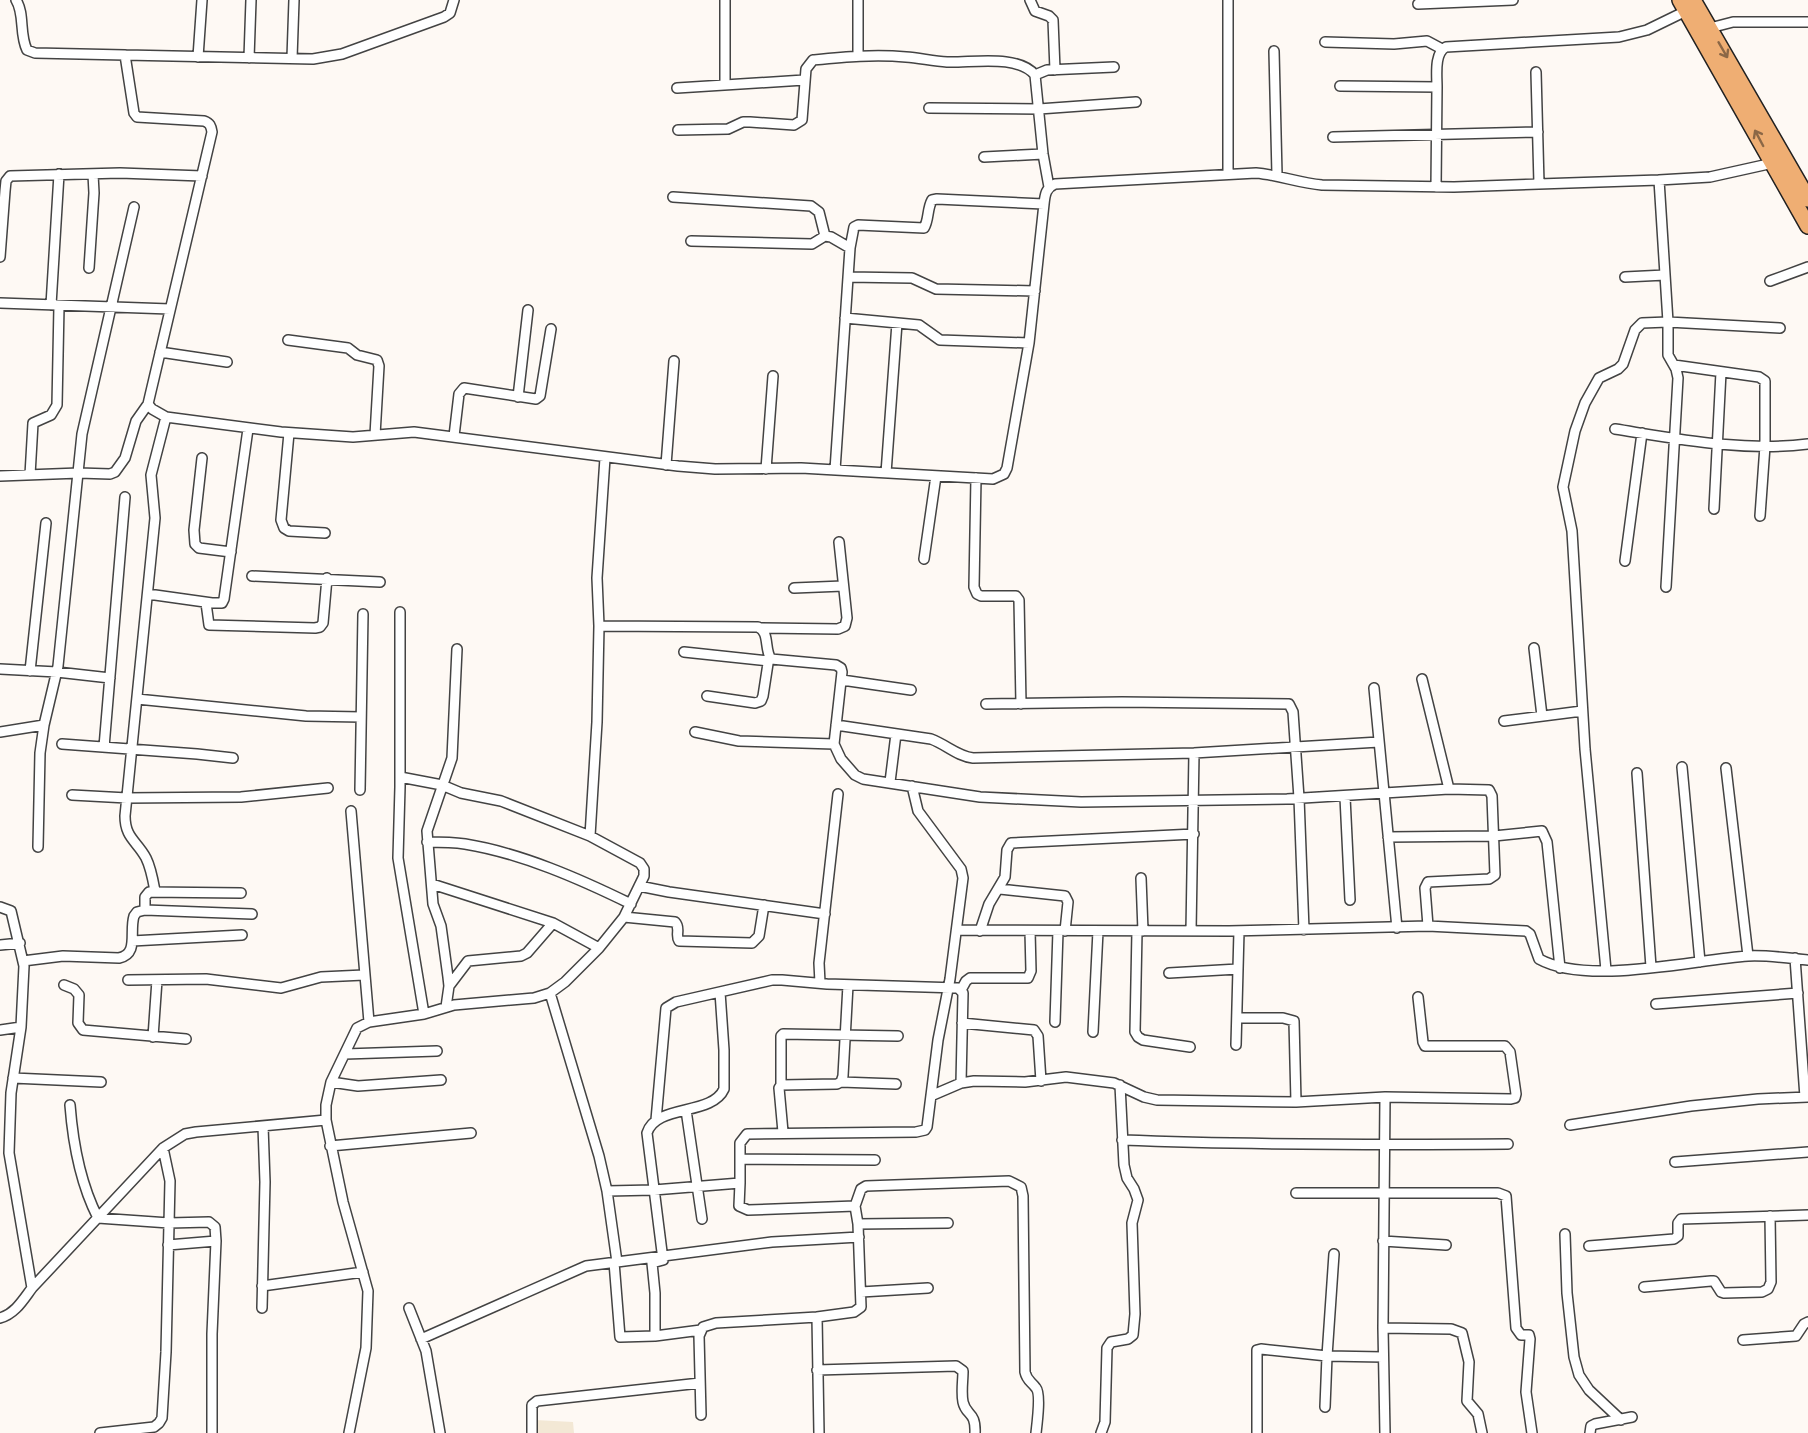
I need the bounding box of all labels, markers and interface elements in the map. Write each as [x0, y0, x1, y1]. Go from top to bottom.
one-way arrow [1717, 41, 1729, 58]
one-way arrow [1753, 130, 1765, 147]

